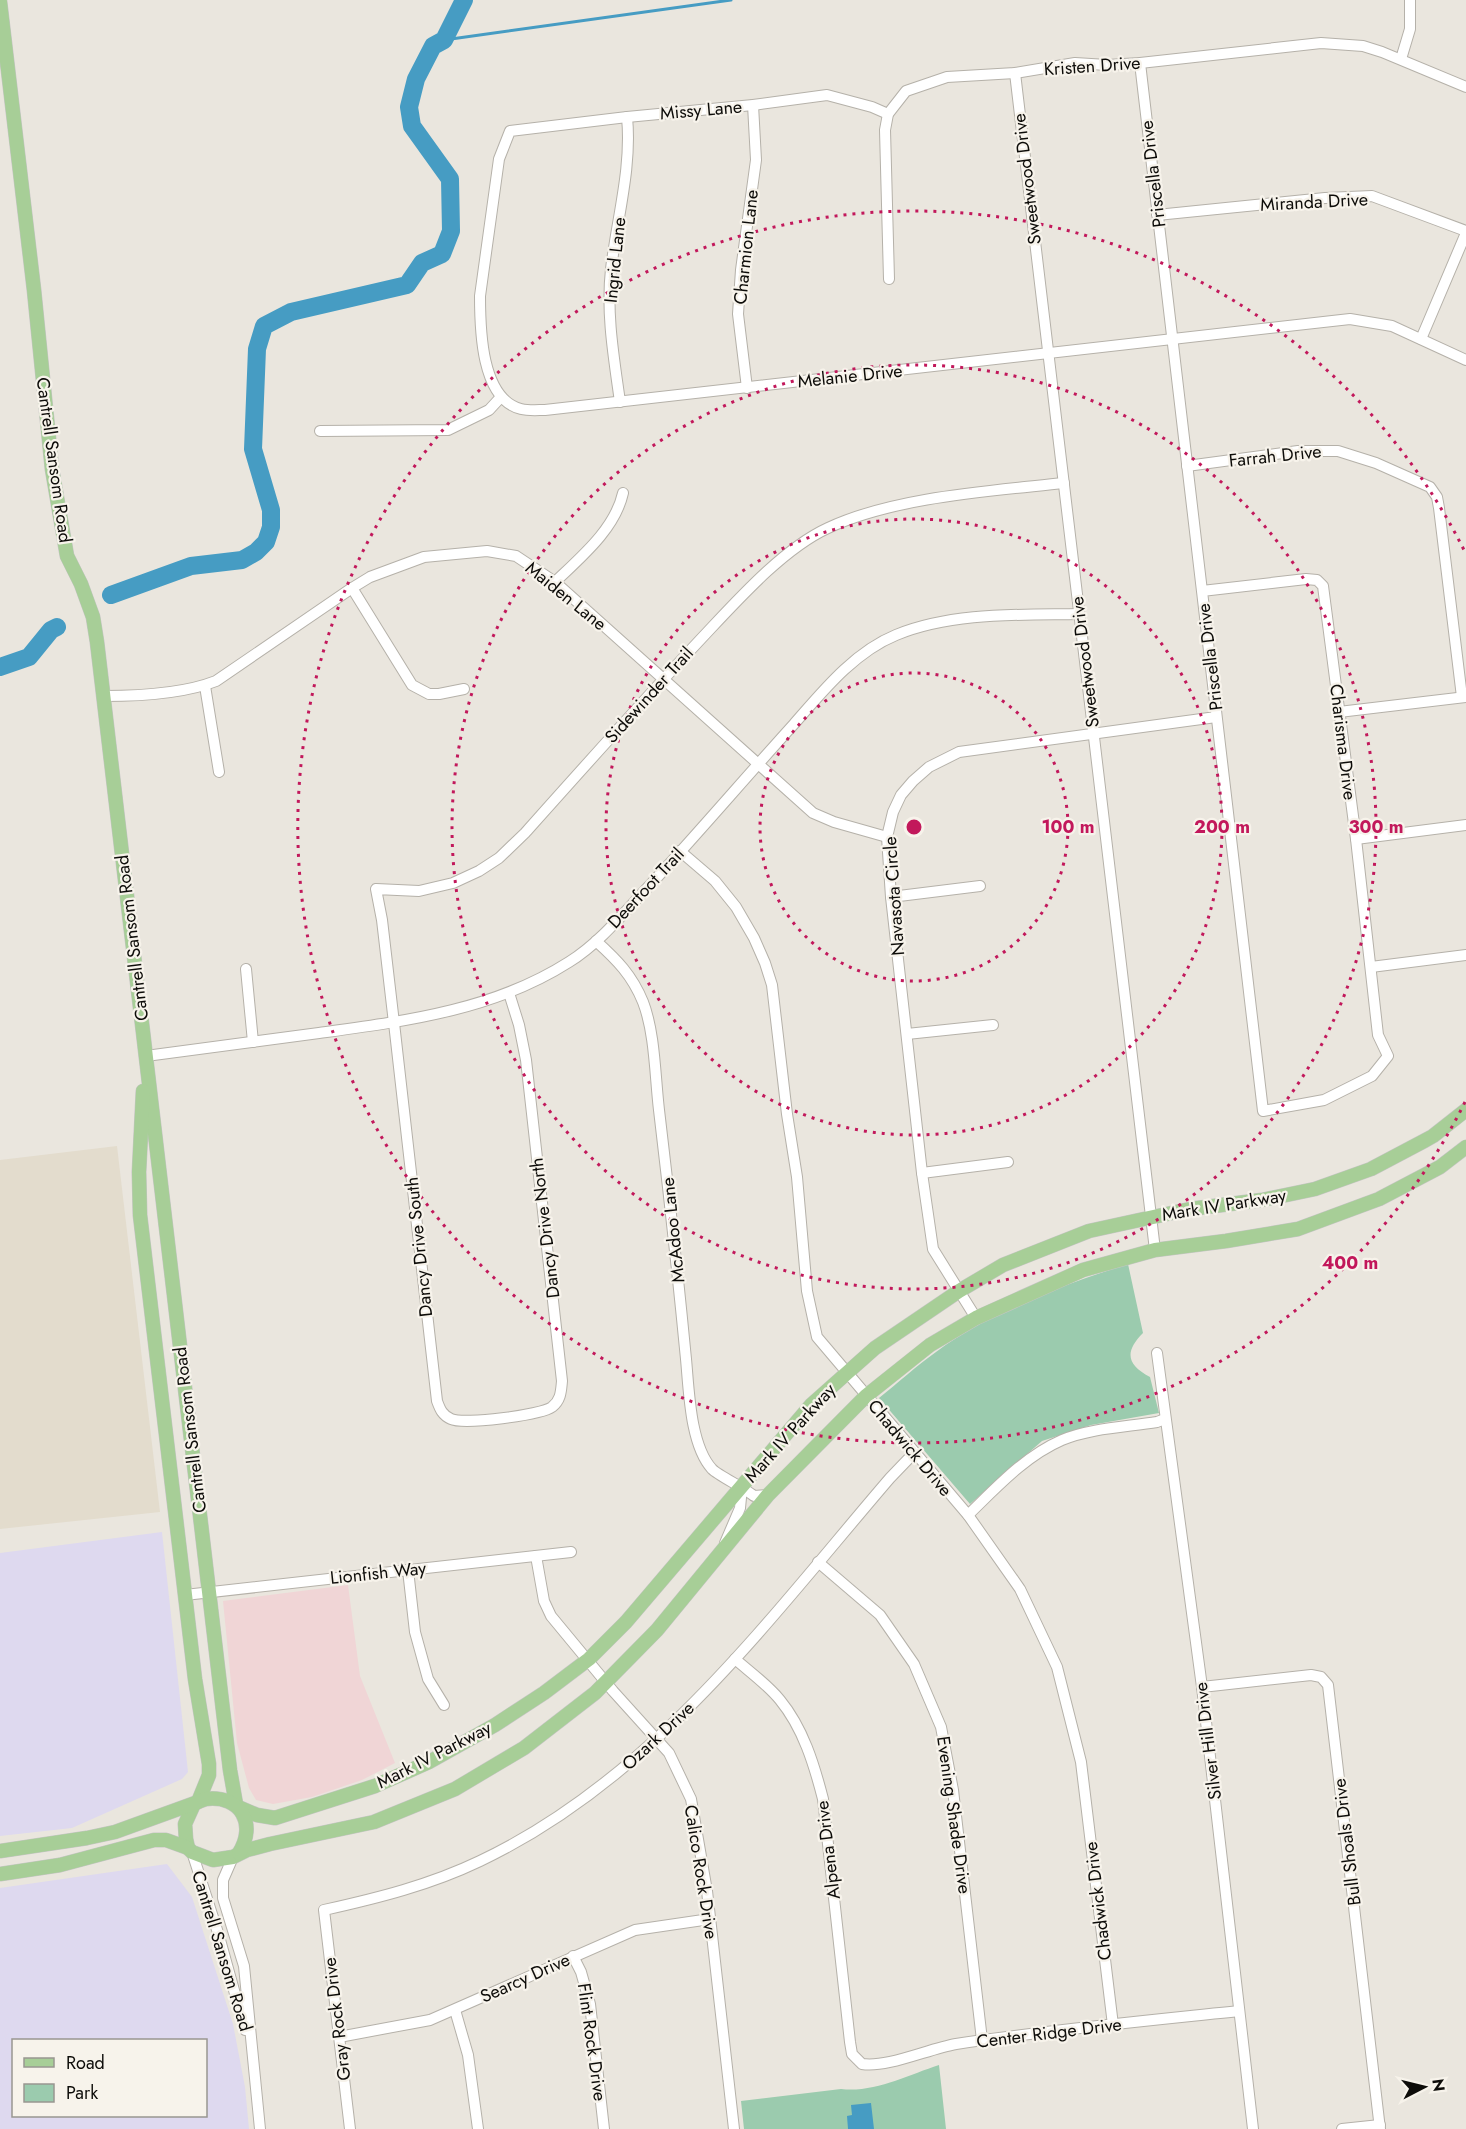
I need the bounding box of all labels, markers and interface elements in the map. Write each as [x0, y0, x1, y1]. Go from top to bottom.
street label: Kristen Drive [1043, 50, 1141, 82]
street label: Missy Lane [659, 93, 743, 127]
street label: Sweetwood Drive [1006, 112, 1048, 246]
street label: Priscella Drive [1134, 119, 1172, 229]
street label: Miranda Drive [1259, 186, 1369, 218]
street label: Charmion Lane [727, 188, 765, 306]
street label: Ingrid Lane [598, 216, 632, 304]
street label: Melanie Drive [796, 358, 904, 394]
street label: Cantrell Sansom Road [30, 376, 78, 544]
street label: Farrah Drive [1227, 438, 1323, 474]
street label: Maiden Lane [520, 555, 612, 637]
street label: Sweetwood Drive [1064, 595, 1106, 729]
street label: Priscella Drive [1191, 602, 1229, 712]
street label: Sidewinder Trail [599, 641, 699, 749]
street label: Charisma Drive [1323, 683, 1363, 801]
text: 100 m [1041, 814, 1095, 840]
text: 200 m [1194, 814, 1250, 840]
text: 300 m [1348, 814, 1404, 840]
centre of rings [904, 817, 924, 837]
street label: Navasota Circle [877, 835, 911, 957]
street label: Deerfoot Trail [602, 842, 690, 934]
street label: Cantrell Sansom Road [109, 854, 155, 1022]
street label: Dancy Drive North [523, 1156, 567, 1300]
street label: Dancy Drive South [399, 1176, 439, 1318]
street label: McAdoo Lane [655, 1176, 691, 1284]
street label: Mark IV Parkway [1160, 1182, 1288, 1228]
text: 400 m [1322, 1250, 1378, 1276]
street label: Cantrell Sansom Road [167, 1346, 213, 1514]
street label: Mark IV Parkway [738, 1378, 842, 1488]
street label: Chadwick Drive [862, 1394, 958, 1502]
street label: Lionfish Way [329, 1555, 427, 1591]
street label: Silver Hill Drive [1188, 1681, 1228, 1801]
street label: Ozark Drive [616, 1696, 700, 1776]
street label: Mark IV Parkway [372, 1715, 496, 1795]
street label: Evening Shade Drive [930, 1734, 978, 1896]
street label: Bull Shoals Drive [1326, 1777, 1368, 1907]
street label: Alpena Drive [809, 1799, 847, 1901]
street label: Calico Rock Drive [678, 1803, 724, 1941]
street label: Chadwick Drive [1078, 1840, 1118, 1962]
street label: Cantrell Sansom Road [185, 1867, 259, 2035]
street label: Searcy Drive [476, 1947, 574, 2009]
street label: Gray Rock Drive [317, 1956, 357, 2082]
street label: Flint Rock Drive [571, 1981, 613, 2103]
street label: Center Ridge Drive [975, 2011, 1123, 2055]
legend [12, 2039, 207, 2117]
text: Road [66, 2050, 105, 2076]
north arrow [1394, 2057, 1454, 2117]
text: N [1426, 2078, 1451, 2093]
text: Park [66, 2080, 98, 2106]

